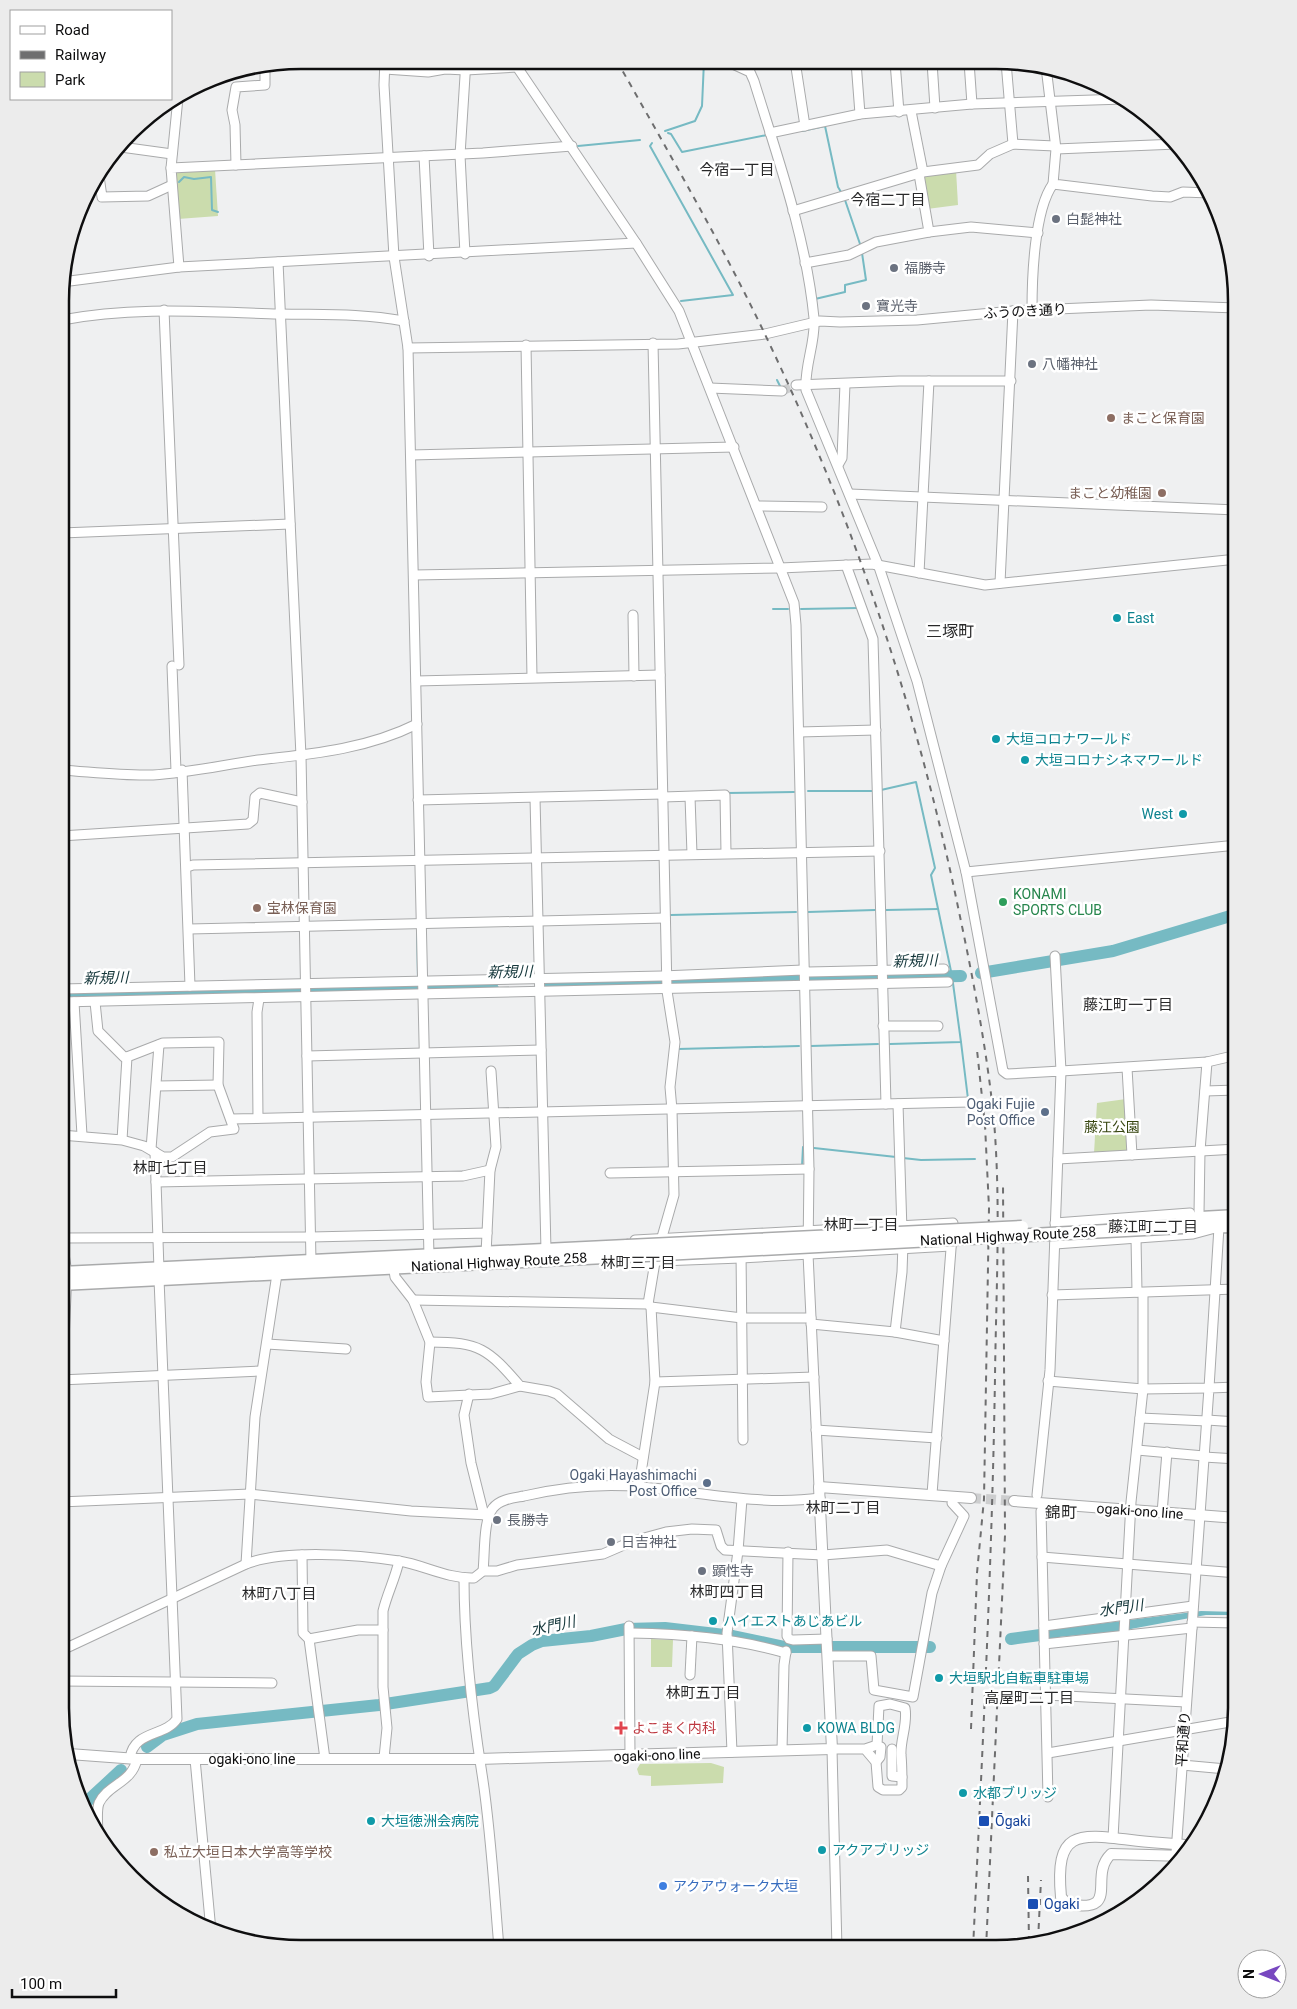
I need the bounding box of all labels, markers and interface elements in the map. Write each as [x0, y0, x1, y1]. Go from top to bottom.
legend [10, 10, 172, 100]
text: Road [55, 21, 89, 39]
text: Railway [55, 46, 106, 64]
text: Park [55, 71, 86, 89]
district label: 今宿一丁目 [699, 161, 775, 179]
district label: 今宿二丁目 [850, 191, 926, 209]
place label: 白髭神社 [1066, 211, 1122, 227]
marker: 白髭神社 [1050, 213, 1062, 225]
place label: 福勝寺 [904, 260, 946, 276]
marker: 福勝寺 [888, 262, 900, 274]
place label: 寶光寺 [876, 298, 918, 314]
marker: 寶光寺 [860, 300, 872, 312]
street label: ふうのき通り [983, 301, 1067, 321]
place label: 八幡神社 [1042, 356, 1098, 372]
marker: 八幡神社 [1026, 358, 1038, 370]
place label: まこと保育園 [1121, 410, 1205, 426]
marker: まこと保育園 [1105, 412, 1117, 424]
place label: まこと幼稚園 [1068, 485, 1152, 501]
marker: まこと幼稚園 [1156, 487, 1168, 499]
place label: East [1127, 610, 1155, 626]
marker: East [1111, 612, 1123, 624]
district label: 三塚町 [926, 622, 974, 641]
place label: 大垣コロナワールド [1006, 731, 1132, 747]
marker: 大垣コロナワールド [990, 733, 1002, 745]
place label: 大垣コロナシネマワールド [1035, 752, 1203, 768]
marker: 大垣コロナシネマワールド [1019, 754, 1031, 766]
place label: West [1142, 806, 1173, 822]
marker: West [1177, 808, 1189, 820]
place label: KONAMI SPORTS CLUB [1013, 886, 1102, 918]
marker: KONAMI SPORTS CLUB [997, 896, 1009, 908]
place label: 宝林保育園 [267, 900, 337, 916]
marker: 宝林保育園 [251, 902, 263, 914]
water label: 新規川 [892, 951, 940, 971]
water label: 新規川 [487, 963, 535, 981]
water label: 新規川 [83, 969, 131, 987]
district label: 藤江町一丁目 [1083, 996, 1173, 1014]
place label: Ogaki Fujie Post Office [966, 1096, 1035, 1128]
marker: Ogaki Fujie Post Office [1039, 1106, 1051, 1118]
park label: 藤江公園 [1084, 1119, 1140, 1135]
district label: 林町七丁目 [132, 1159, 208, 1177]
district label: 林町一丁目 [823, 1216, 899, 1234]
district label: 藤江町二丁目 [1108, 1218, 1198, 1236]
street label: National Highway Route 258 [920, 1223, 1097, 1249]
street label: National Highway Route 258 [411, 1249, 588, 1275]
district label: 林町三丁目 [600, 1254, 676, 1272]
place label: Ogaki Hayashimachi Post Office [570, 1467, 697, 1499]
marker: Ogaki Hayashimachi Post Office [701, 1477, 713, 1489]
district label: 林町二丁目 [805, 1499, 881, 1517]
street label: ogaki-ono line [1096, 1500, 1184, 1522]
district label: 錦町 [1045, 1503, 1077, 1522]
place label: 長勝寺 [507, 1512, 549, 1528]
marker: 長勝寺 [491, 1514, 503, 1526]
place label: 日吉神社 [621, 1534, 677, 1550]
marker: 日吉神社 [605, 1536, 617, 1548]
place label: 顕性寺 [712, 1563, 754, 1579]
marker: 顕性寺 [696, 1565, 708, 1577]
district label: 林町四丁目 [689, 1583, 765, 1601]
district label: 林町八丁目 [241, 1585, 317, 1603]
water label: 水門川 [1097, 1596, 1147, 1620]
water label: 水門川 [529, 1612, 579, 1639]
place label: ハイエストあじあビル [723, 1613, 863, 1629]
marker: ハイエストあじあビル [707, 1615, 719, 1627]
place label: 大垣駅北自転車駐車場 [949, 1670, 1089, 1686]
marker: 大垣駅北自転車駐車場 [933, 1672, 945, 1684]
district label: 林町五丁目 [665, 1684, 741, 1702]
district label: 高屋町二丁目 [984, 1689, 1074, 1707]
street label: 平和通り [1173, 1711, 1193, 1767]
place label: よこまく内科 [632, 1720, 716, 1736]
place label: KOWA BLDG [817, 1720, 895, 1736]
marker: よこまく内科 [614, 1721, 628, 1735]
marker: KOWA BLDG [801, 1722, 813, 1734]
street label: ogaki-ono line [613, 1745, 701, 1765]
street label: ogaki-ono line [209, 1751, 295, 1767]
place label: 水都ブリッジ [973, 1785, 1057, 1801]
marker: 水都ブリッジ [957, 1787, 969, 1799]
place label: 大垣徳洲会病院 [381, 1813, 479, 1829]
place label: Ōgaki [995, 1813, 1031, 1829]
marker: Ōgaki [977, 1814, 991, 1828]
marker: 大垣徳洲会病院 [365, 1815, 377, 1827]
place label: アクアブリッジ [832, 1842, 929, 1858]
place label: 私立大垣日本大学高等学校 [164, 1844, 332, 1860]
marker: アクアブリッジ [816, 1844, 828, 1856]
marker: 私立大垣日本大学高等学校 [148, 1846, 160, 1858]
place label: アクアウォーク大垣 [673, 1878, 798, 1894]
marker: アクアウォーク大垣 [657, 1880, 669, 1892]
place label: Ogaki [1044, 1896, 1080, 1912]
marker: Ogaki [1026, 1897, 1040, 1911]
north arrow [1237, 1949, 1287, 1999]
scale bar [12, 1966, 116, 1998]
text: N [1241, 1969, 1257, 1979]
text: 100 m [20, 1975, 62, 1993]

